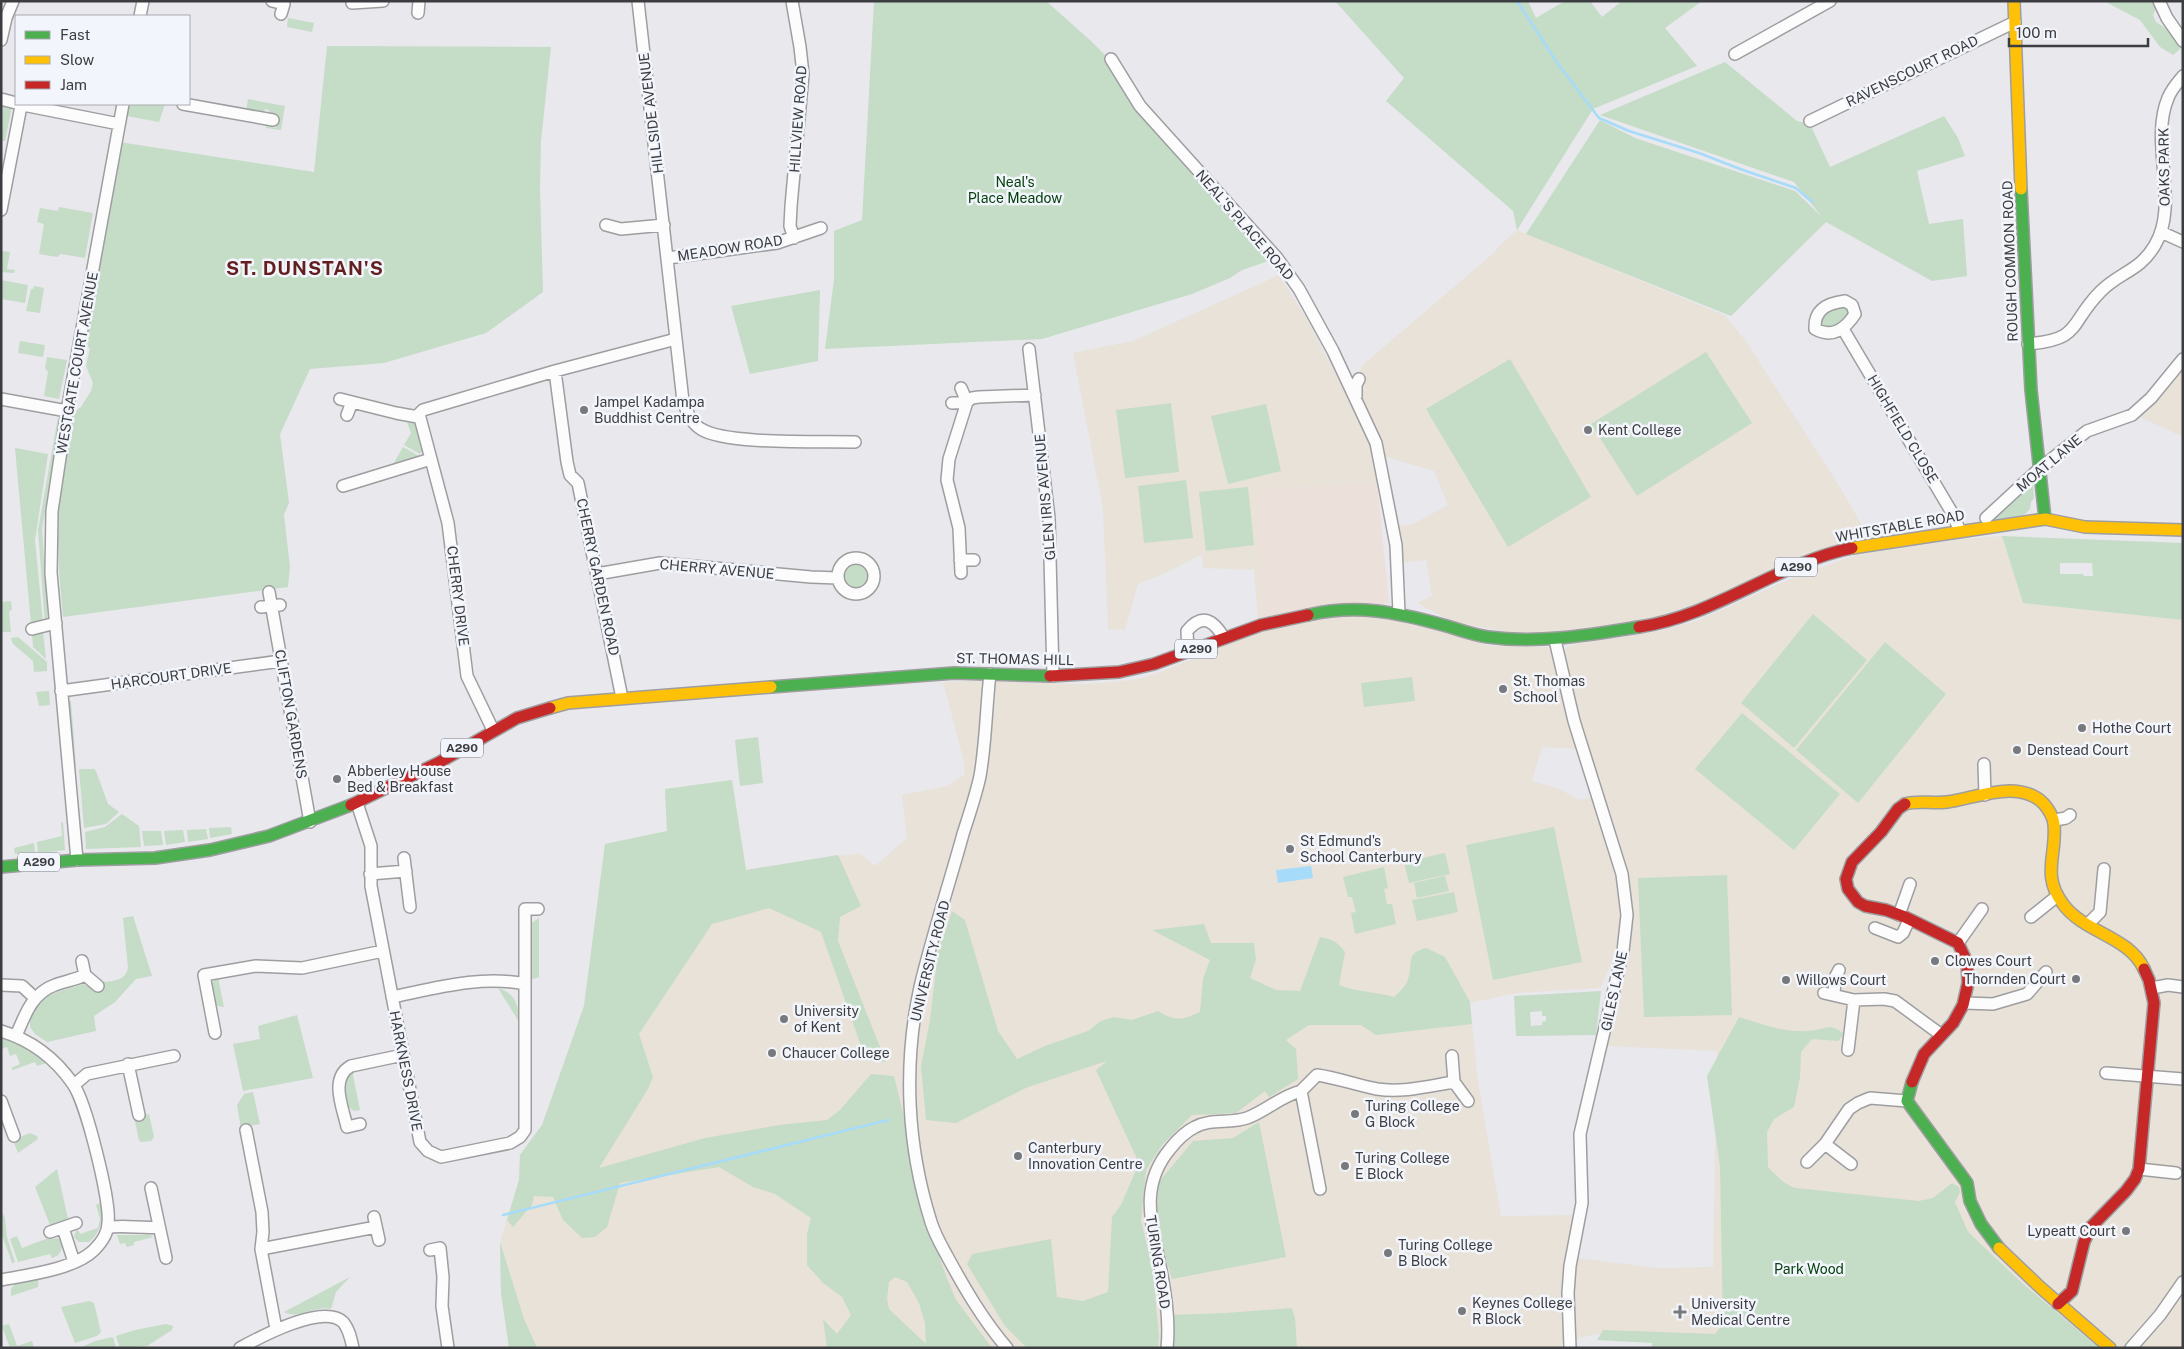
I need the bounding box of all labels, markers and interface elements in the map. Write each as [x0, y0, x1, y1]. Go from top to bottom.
legend [15, 15, 190, 105]
scale bar [2009, 15, 2148, 47]
text: 100 m [2016, 24, 2057, 41]
text: Fast [60, 26, 90, 43]
street label: RAVENSCOURT ROAD [1843, 32, 1981, 110]
text: Slow [60, 51, 95, 68]
street label: HILLSIDE AVENUE [636, 52, 666, 174]
street label: HILLVIEW ROAD [786, 65, 810, 173]
text: Jam [60, 76, 87, 93]
street label: OAKS PARK [2155, 127, 2173, 206]
street label: NEAL'S PLACE ROAD [1193, 167, 1297, 283]
park label: Neal's Place Meadow [968, 174, 1062, 206]
street label: ROUGH COMMON ROAD [1999, 180, 2021, 342]
street label: MEADOW ROAD [676, 232, 784, 264]
district label: ST. DUNSTAN'S [226, 257, 384, 279]
street label: WESTGATE COURT AVENUE [53, 271, 101, 455]
street label: HIGHFIELD CLOSE [1864, 372, 1942, 486]
place label: Jampel Kadampa Buddhist Centre [594, 394, 705, 426]
marker: Jampel Kadampa Buddhist Centre [578, 404, 590, 416]
place label: Kent College [1598, 422, 1682, 438]
marker: Kent College [1582, 424, 1594, 436]
street label: MOAT LANE [2013, 431, 2085, 495]
street label: GLEN IRIS AVENUE [1032, 433, 1058, 561]
street label: CHERRY GARDEN ROAD [573, 497, 623, 657]
street label: WHITSTABLE ROAD [1834, 507, 1966, 545]
street label: CHERRY DRIVE [444, 545, 472, 647]
street label: CHERRY AVENUE [659, 556, 775, 582]
road number: A290 [1775, 558, 1817, 576]
road number: A290 [1175, 640, 1217, 659]
street label: CLIFTON GARDENS [272, 648, 310, 780]
street label: ST. THOMAS HILL [956, 650, 1074, 668]
street label: HARCOURT DRIVE [110, 660, 232, 692]
place label: St. Thomas School [1513, 673, 1585, 705]
marker: St. Thomas School [1497, 683, 1509, 695]
place label: Hothe Court [2092, 720, 2171, 736]
marker: Hothe Court [2076, 722, 2088, 734]
road number: A290 [441, 738, 483, 758]
place label: Denstead Court [2027, 742, 2129, 758]
marker: Denstead Court [2011, 744, 2023, 756]
place label: Abberley House Bed & Breakfast [347, 763, 453, 795]
marker: Abberley House Bed & Breakfast [331, 773, 343, 785]
place label: St Edmund's School Canterbury [1300, 833, 1422, 865]
marker: St Edmund's School Canterbury [1284, 843, 1296, 855]
road number: A290 [18, 852, 60, 872]
street label: UNIVERSITY ROAD [907, 899, 953, 1023]
street label: GILES LANE [1598, 950, 1630, 1032]
place label: Clowes Court [1945, 953, 2032, 969]
marker: Clowes Court [1929, 955, 1941, 967]
place label: Thornden Court [1964, 971, 2066, 987]
place label: Willows Court [1796, 972, 1886, 988]
marker: Thornden Court [2070, 973, 2082, 985]
marker: Willows Court [1780, 974, 1792, 986]
place label: University of Kent [794, 1003, 860, 1035]
street label: HARKNESS DRIVE [386, 1009, 426, 1133]
marker: University of Kent [778, 1013, 790, 1025]
place label: Chaucer College [782, 1045, 890, 1061]
marker: Chaucer College [766, 1047, 778, 1059]
place label: Turing College G Block [1365, 1098, 1460, 1130]
marker: Turing College G Block [1349, 1108, 1361, 1120]
place label: Canterbury Innovation Centre [1028, 1140, 1143, 1172]
marker: Canterbury Innovation Centre [1012, 1150, 1024, 1162]
place label: Turing College E Block [1355, 1150, 1450, 1182]
marker: Turing College E Block [1339, 1160, 1351, 1172]
street label: TURING ROAD [1143, 1214, 1173, 1310]
place label: Lypeatt Court [2027, 1223, 2116, 1239]
marker: Lypeatt Court [2120, 1225, 2132, 1237]
place label: Turing College B Block [1398, 1237, 1493, 1269]
marker: Turing College B Block [1382, 1247, 1394, 1259]
park label: Park Wood [1774, 1261, 1844, 1277]
place label: Keynes College R Block [1472, 1295, 1573, 1327]
place label: University Medical Centre [1691, 1296, 1790, 1328]
marker: Keynes College R Block [1456, 1305, 1468, 1317]
marker: University Medical Centre [1673, 1305, 1687, 1319]

